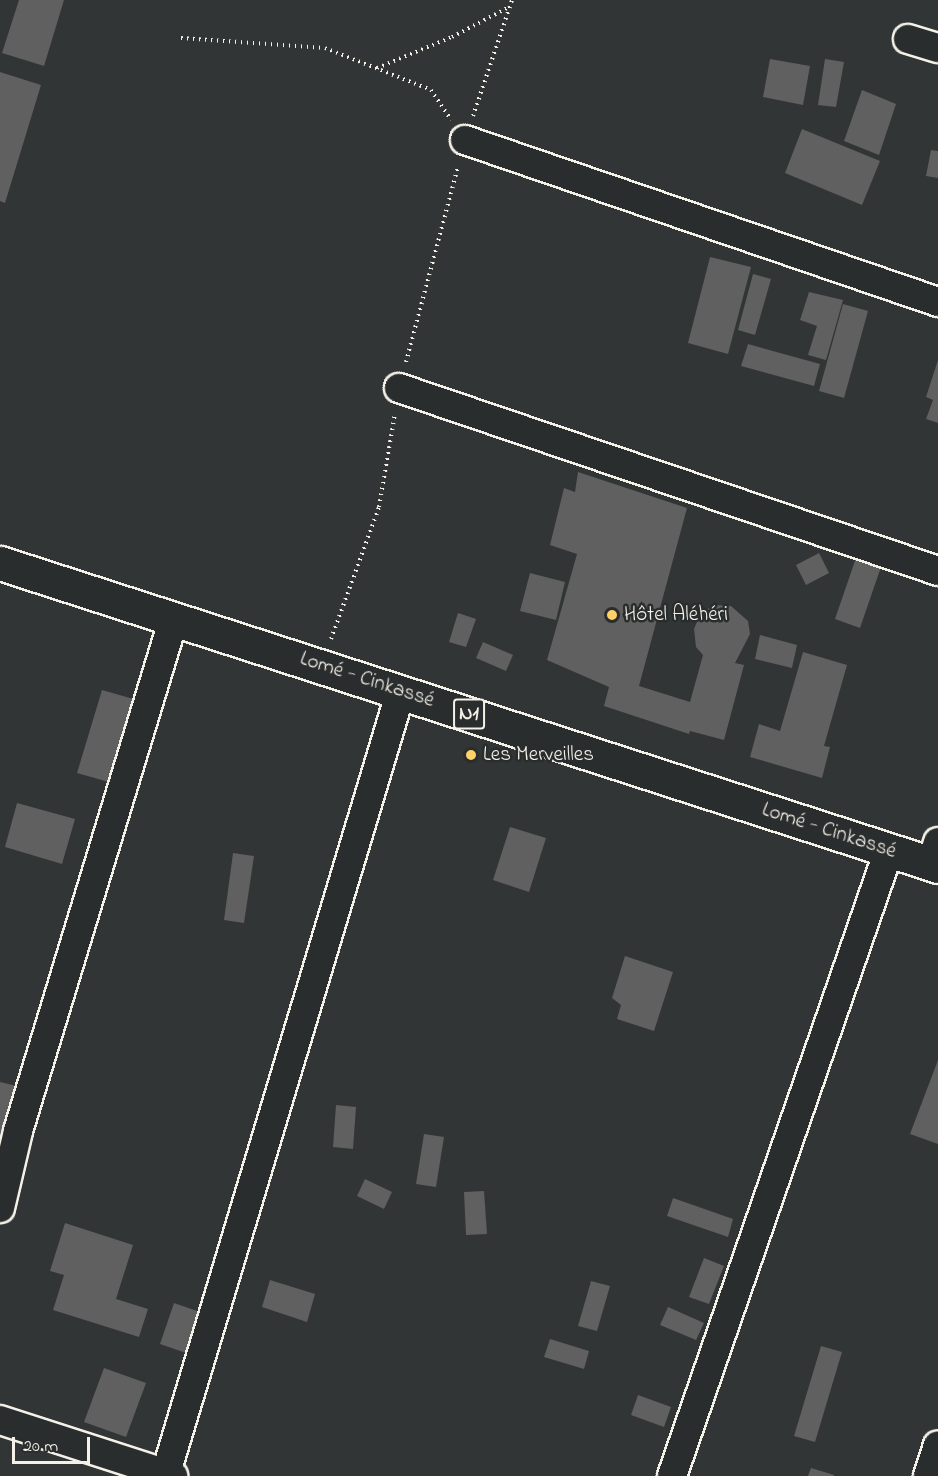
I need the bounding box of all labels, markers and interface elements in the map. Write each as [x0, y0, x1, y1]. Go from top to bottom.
place label: Hôtel Aléhéri [624, 602, 728, 628]
marker: Hôtel Aléhéri [605, 608, 619, 622]
street label: Lomé - Cinkassé [297, 646, 437, 714]
road number: N1 [452, 697, 486, 731]
place label: Les Merveilles [483, 742, 594, 768]
marker: Les Merveilles [464, 748, 478, 762]
street label: Lomé - Cinkassé [759, 797, 899, 865]
scale bar [15, 1425, 93, 1463]
text: 20 m [23, 1434, 58, 1460]

